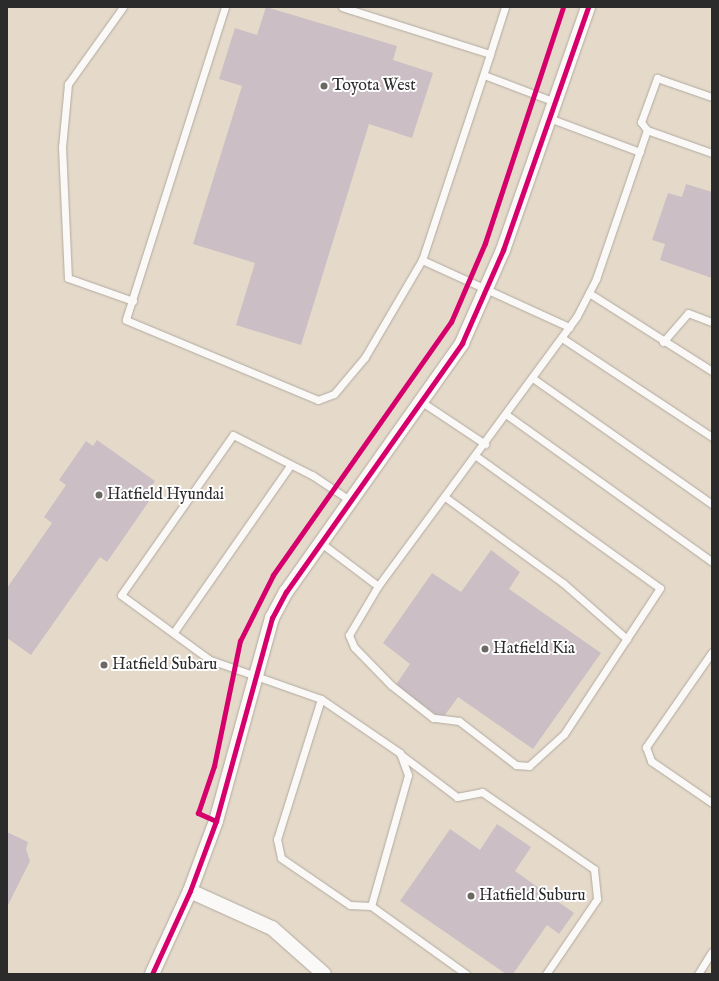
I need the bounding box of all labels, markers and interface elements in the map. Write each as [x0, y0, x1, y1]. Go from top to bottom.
place label: Toyota West [332, 76, 416, 96]
marker: Toyota West [319, 81, 329, 91]
place label: Hatfield Hyundai [107, 485, 224, 505]
marker: Hatfield Hyundai [94, 490, 104, 500]
place label: Hatfield Kia [493, 639, 575, 659]
marker: Hatfield Kia [480, 644, 490, 654]
place label: Hatfield Subaru [112, 655, 217, 675]
marker: Hatfield Subaru [99, 660, 109, 670]
place label: Hatfield Suburu [479, 886, 586, 906]
marker: Hatfield Suburu [466, 891, 476, 901]

